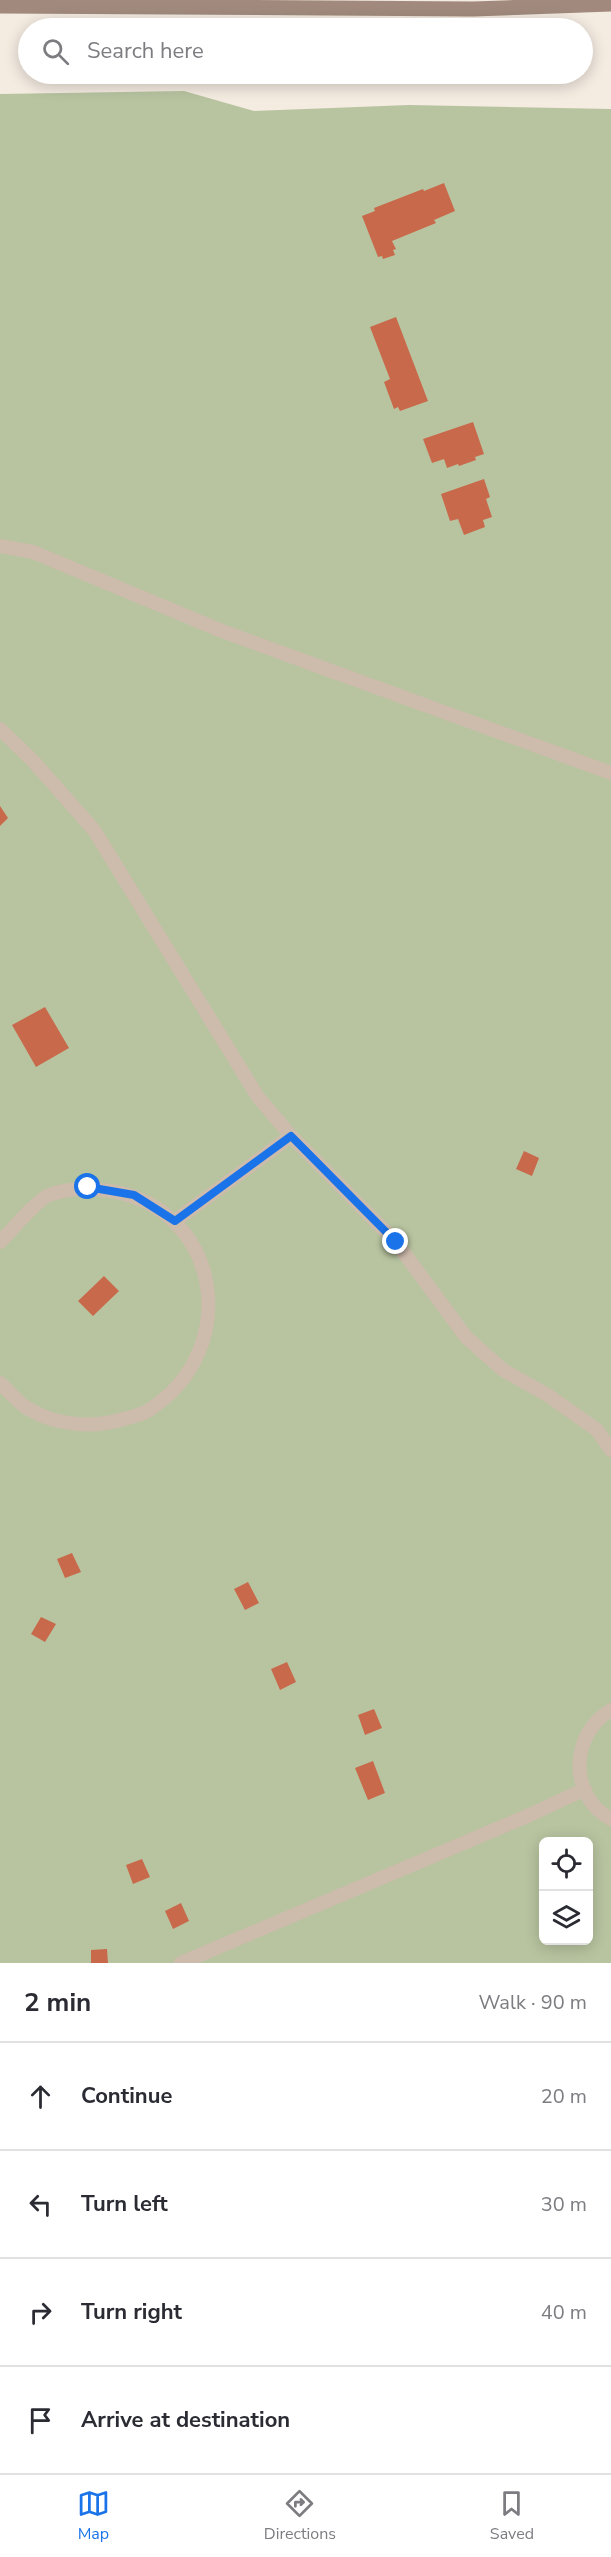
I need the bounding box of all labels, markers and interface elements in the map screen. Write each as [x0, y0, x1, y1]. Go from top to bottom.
search box [18, 18, 593, 84]
icon: search [39, 35, 72, 68]
text: Search here [87, 36, 204, 66]
route start [74, 1173, 100, 1199]
route end [382, 1228, 408, 1254]
map controls [539, 1837, 593, 1945]
button: locate [539, 1837, 593, 1891]
button: layers [539, 1891, 593, 1945]
text: 2 min [24, 1985, 91, 2020]
text: Walk · 90 m [479, 1989, 587, 2016]
icon: ahead [24, 2080, 57, 2113]
text: Continue [81, 2081, 172, 2111]
text: 20 m [541, 2083, 587, 2110]
icon: left [24, 2188, 57, 2221]
text: Turn left [81, 2189, 168, 2219]
text: 30 m [541, 2191, 587, 2218]
icon: right [24, 2296, 57, 2329]
text: Turn right [81, 2297, 182, 2327]
text: 40 m [541, 2299, 587, 2326]
icon: arrive [24, 2404, 57, 2437]
text: Arrive at destination [81, 2405, 290, 2435]
tab: Map [77, 2487, 110, 2545]
tab: Directions [264, 2487, 336, 2545]
tab: Saved [490, 2487, 534, 2545]

